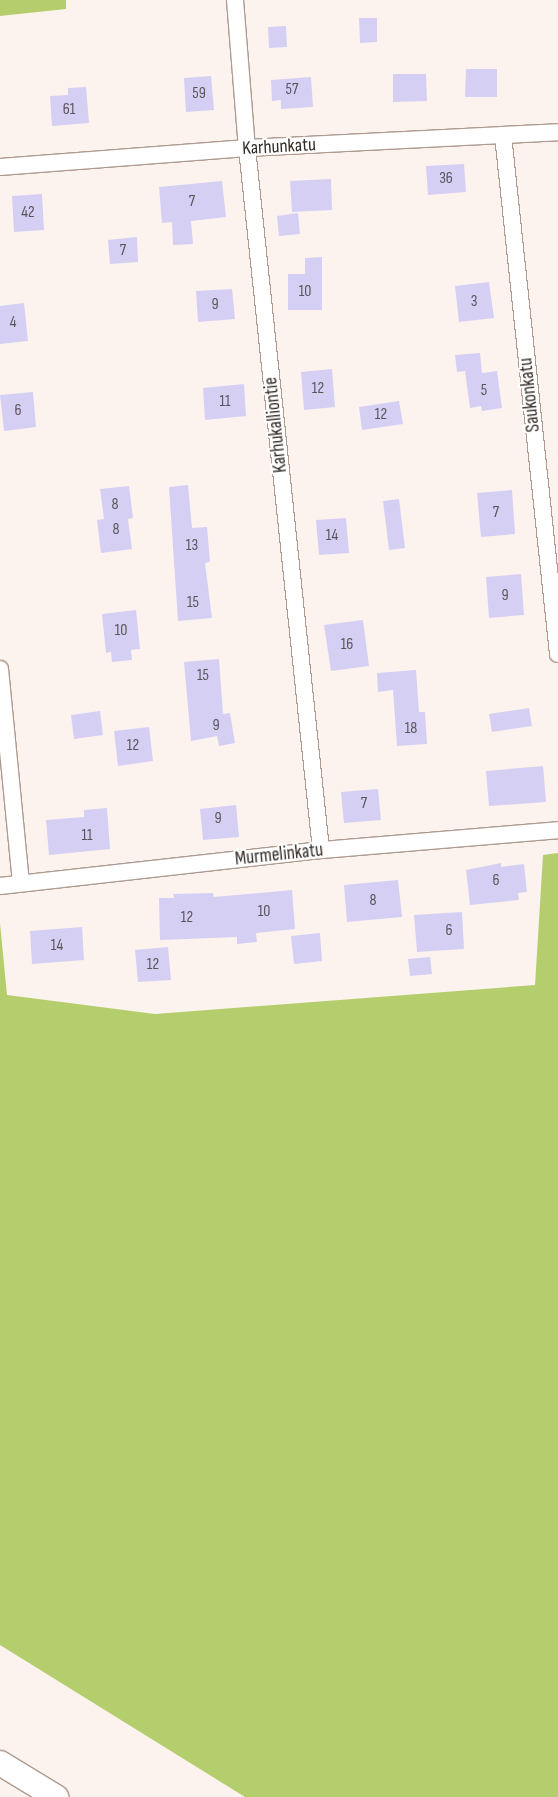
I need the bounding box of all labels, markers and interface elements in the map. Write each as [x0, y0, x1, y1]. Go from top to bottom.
house number: 57 [286, 80, 298, 100]
house number: 59 [192, 84, 206, 104]
house number: 61 [63, 100, 75, 120]
street label: Karhunkatu [242, 134, 316, 160]
house number: 36 [439, 169, 453, 189]
house number: 7 [189, 192, 195, 212]
house number: 42 [21, 203, 35, 223]
house number: 7 [120, 241, 126, 261]
house number: 10 [299, 282, 311, 302]
house number: 3 [471, 292, 477, 312]
house number: 9 [211, 295, 219, 315]
house number: 4 [10, 313, 16, 333]
street label: Saukonkatu [515, 357, 545, 433]
street label: Karhukalliontie [260, 376, 292, 474]
house number: 12 [312, 379, 324, 399]
house number: 5 [481, 381, 487, 401]
house number: 11 [219, 392, 231, 412]
house number: 6 [14, 401, 22, 421]
house number: 12 [375, 405, 387, 425]
house number: 8 [111, 495, 119, 515]
house number: 7 [493, 503, 499, 523]
house number: 8 [112, 520, 120, 540]
house number: 14 [326, 526, 338, 546]
house number: 13 [186, 536, 198, 556]
house number: 9 [501, 586, 509, 606]
house number: 15 [187, 593, 199, 613]
house number: 10 [115, 621, 127, 641]
house number: 16 [341, 635, 353, 655]
house number: 15 [197, 666, 209, 686]
house number: 9 [212, 716, 220, 736]
house number: 18 [405, 719, 417, 739]
house number: 12 [127, 736, 139, 756]
house number: 7 [361, 794, 367, 814]
house number: 9 [214, 809, 222, 829]
house number: 11 [81, 826, 93, 846]
street label: Murmelinkatu [234, 839, 324, 871]
house number: 6 [492, 871, 500, 891]
house number: 8 [369, 891, 377, 911]
house number: 10 [258, 902, 270, 922]
house number: 12 [181, 908, 193, 928]
house number: 6 [445, 921, 453, 941]
house number: 14 [51, 936, 63, 956]
house number: 12 [147, 955, 159, 975]

